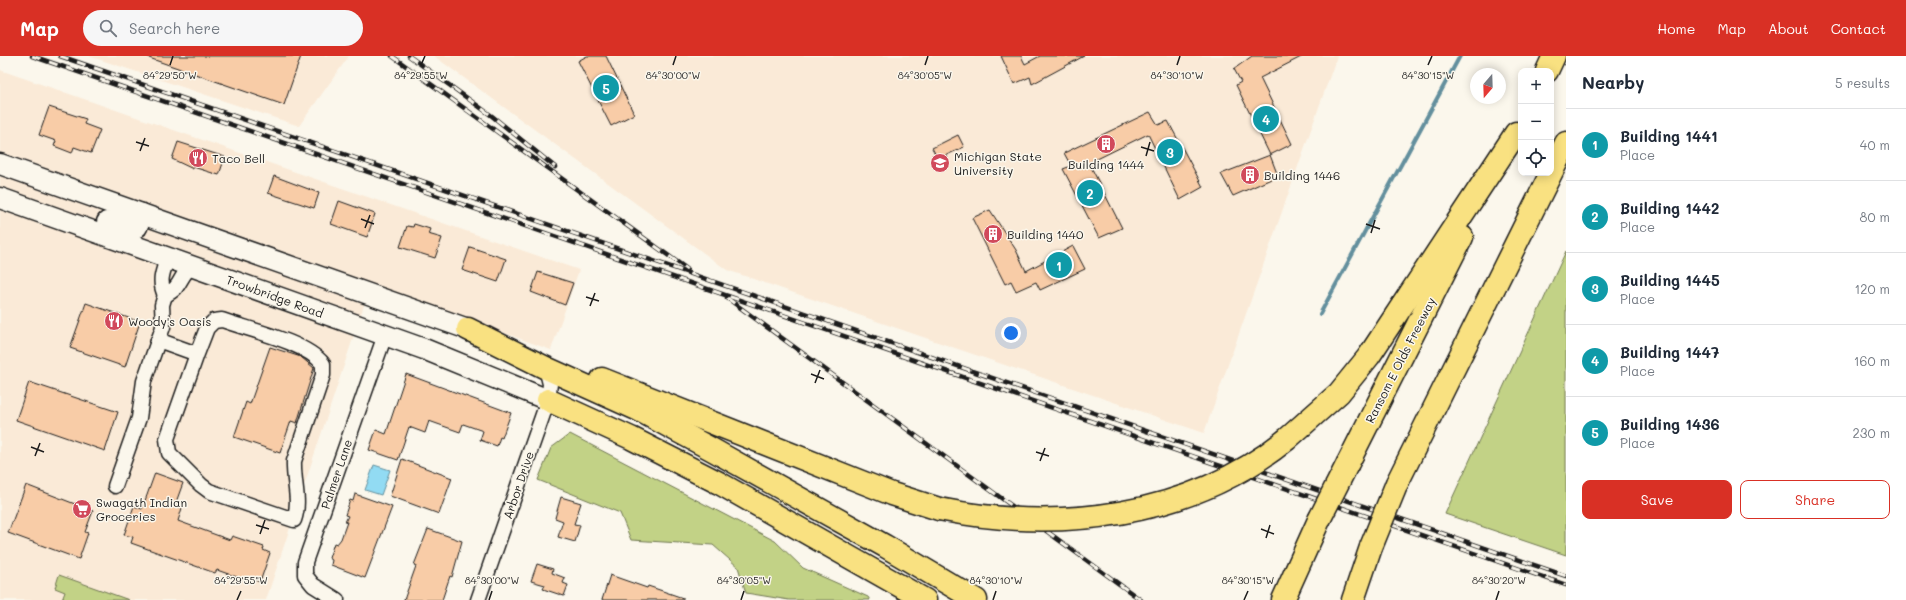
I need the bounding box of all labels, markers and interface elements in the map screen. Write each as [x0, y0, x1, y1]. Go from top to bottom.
search box [83, 10, 363, 46]
text: Map [20, 16, 59, 41]
icon: search [97, 17, 119, 39]
text: Search here [129, 18, 220, 38]
text: Home [1657, 19, 1695, 38]
text: Map [1717, 19, 1746, 38]
text: About [1768, 19, 1809, 38]
text: Contact [1831, 19, 1886, 38]
text: 84°29'50"W [143, 68, 197, 82]
text: 84°29'55"W [394, 68, 448, 82]
text: 84°30'00"W [646, 68, 701, 82]
text: 84°30'05"W [898, 68, 952, 82]
text: 84°30'10"W [1151, 68, 1204, 82]
text: 84°30'15"W [1402, 68, 1455, 82]
north arrow [1470, 68, 1506, 104]
map controls [1518, 68, 1554, 176]
button: + [1518, 68, 1554, 104]
text: Nearby [1582, 71, 1644, 93]
pin: 5 [593, 73, 619, 103]
text: 5 results [1835, 74, 1890, 91]
pin: 4 [1253, 104, 1279, 134]
button: − [1518, 104, 1554, 140]
text: Building 1441 [1620, 126, 1718, 146]
building icon: Building 1444 [1095, 133, 1117, 155]
text: 1 [1592, 136, 1598, 153]
text: 40 m [1860, 136, 1890, 153]
pin: 3 [1157, 137, 1183, 167]
button: locate [1518, 140, 1554, 176]
text: Place [1620, 146, 1655, 163]
restaurant icon: Taco Bell [187, 147, 209, 169]
place label: Michigan State University [954, 148, 1042, 178]
place label: Taco Bell [212, 150, 265, 166]
school or university icon: Michigan State University [929, 152, 951, 174]
place label: Building 1444 [1068, 156, 1144, 172]
building icon: Building 1446 [1239, 164, 1261, 186]
place label: Building 1446 [1264, 167, 1340, 183]
pin: 2 [1077, 178, 1103, 208]
text: Building 1442 [1620, 198, 1719, 218]
text: 2 [1591, 208, 1599, 225]
text: 80 m [1860, 208, 1890, 225]
text: Place [1620, 218, 1655, 235]
building icon: Building 1440 [982, 223, 1004, 245]
place label: Building 1440 [1007, 226, 1084, 242]
pin: 1 [1046, 250, 1072, 280]
text: Building 1445 [1620, 270, 1720, 290]
street label: Trowbridge Road [224, 271, 326, 321]
text: 3 [1591, 280, 1599, 297]
text: 120 m [1854, 280, 1890, 297]
text: Place [1620, 290, 1655, 307]
street label: Ransom E Olds Freeway [1361, 294, 1439, 426]
restaurant icon: Woody's Oasis [103, 310, 125, 332]
place label: Woody's Oasis [128, 313, 211, 329]
your location [1001, 323, 1021, 343]
text: Building 1447 [1620, 342, 1719, 362]
text: 4 [1591, 352, 1599, 369]
text: 160 m [1854, 352, 1890, 369]
text: Place [1620, 362, 1655, 379]
text: Building 1436 [1620, 414, 1720, 434]
text: 5 [1591, 424, 1599, 441]
text: 230 m [1853, 424, 1890, 441]
text: Place [1620, 434, 1655, 451]
street label: Palmer Lane [317, 437, 355, 511]
street label: Arbor Drive [499, 449, 537, 521]
button: Save [1582, 480, 1732, 519]
button: Share [1740, 480, 1890, 519]
place label: Swagath Indian Groceries [96, 494, 187, 524]
supermarket icon: Swagath Indian Groceries [71, 498, 93, 520]
text: 84°29'55"W [214, 573, 268, 587]
text: 84°30'00"W [465, 573, 520, 587]
text: 84°30'05"W [717, 573, 771, 587]
text: 84°30'10"W [970, 573, 1023, 587]
text: 84°30'15"W [1222, 573, 1275, 587]
text: 84°30'20"W [1472, 573, 1526, 587]

